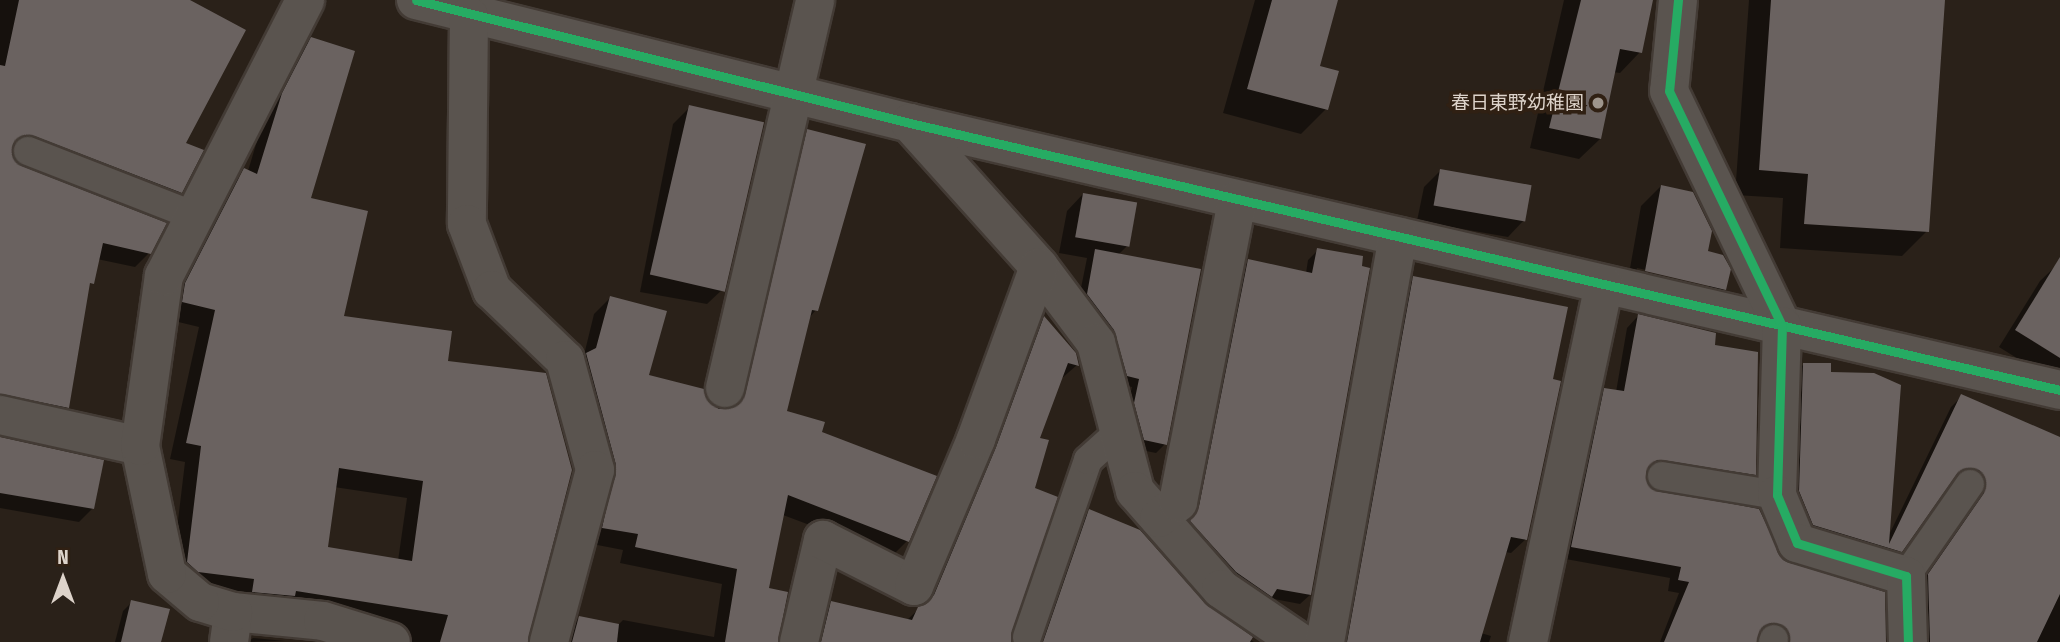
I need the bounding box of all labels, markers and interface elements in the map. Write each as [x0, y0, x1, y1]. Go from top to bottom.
place label: 春日東野幼稚園 [1451, 92, 1584, 114]
marker: 春日東野幼稚園 [1590, 95, 1606, 111]
north arrow [28, 544, 98, 614]
text: N [57, 546, 69, 569]

